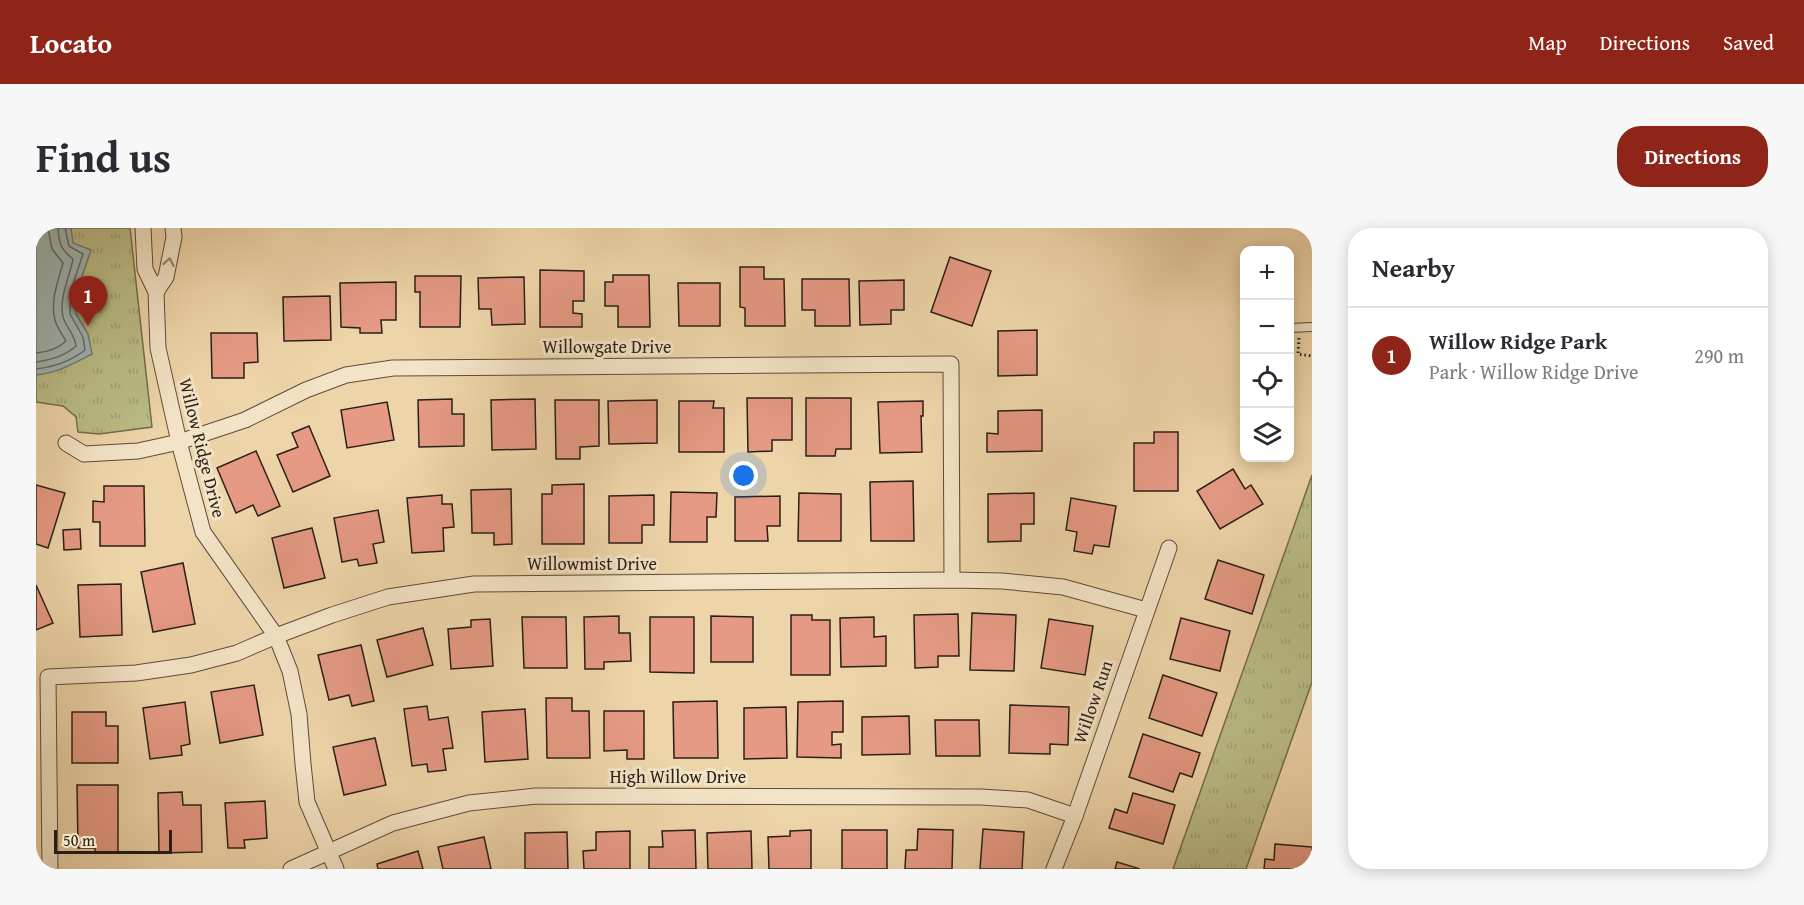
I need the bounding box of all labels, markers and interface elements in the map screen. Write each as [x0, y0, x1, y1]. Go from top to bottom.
text: Locato [30, 22, 112, 63]
text: Map [1528, 27, 1567, 58]
text: Directions [1600, 27, 1690, 58]
text: Saved [1723, 27, 1774, 58]
text: Find us [36, 126, 171, 187]
button: Directions [1617, 126, 1768, 187]
map controls [1240, 246, 1294, 462]
button: + [1240, 246, 1294, 300]
text: Nearby [1372, 248, 1455, 287]
one-way arrow [162, 257, 175, 267]
pin: 1 [68, 276, 108, 326]
button: − [1240, 300, 1294, 354]
text: Willow Ridge Park [1429, 325, 1607, 357]
street label: Willowgate Drive [543, 333, 671, 360]
text: 1 [1386, 341, 1397, 370]
text: 290 m [1694, 341, 1744, 370]
button: locate [1240, 354, 1294, 408]
text: Park · Willow Ridge Drive [1429, 357, 1639, 386]
street label: Willow Ridge Drive [172, 375, 233, 520]
button: layers [1240, 408, 1294, 462]
your location [729, 461, 758, 490]
street label: Willowmist Drive [527, 550, 657, 577]
street label: Willow Run [1066, 657, 1119, 747]
street label: High Willow Drive [610, 763, 746, 790]
scale bar [54, 827, 172, 854]
text: 50 m [63, 828, 95, 852]

